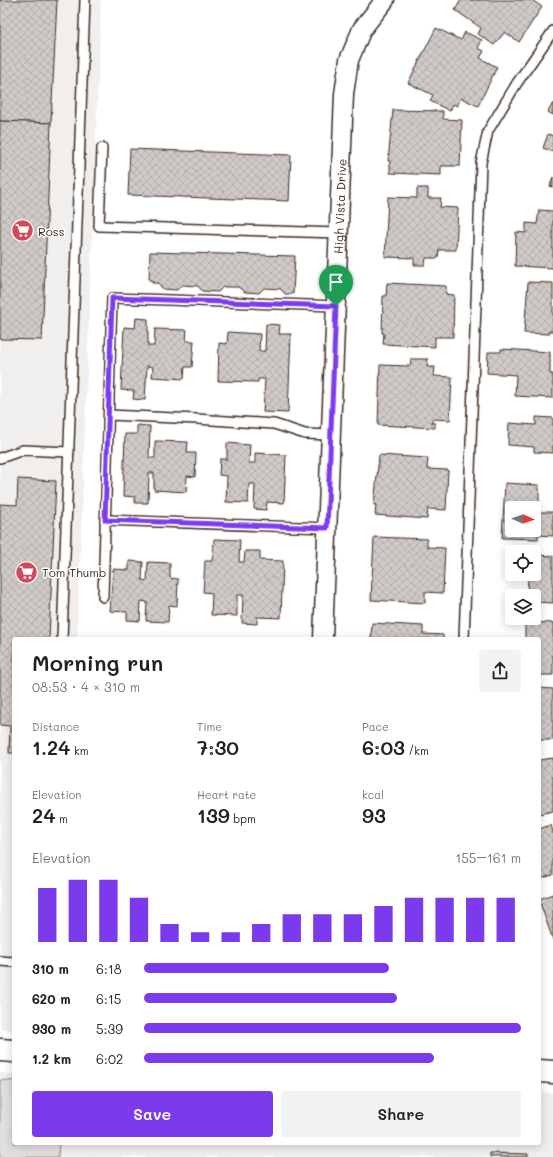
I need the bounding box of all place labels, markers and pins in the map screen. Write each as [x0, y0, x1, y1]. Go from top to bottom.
supermarket icon: Ross [10, 218, 36, 244]
place label: Ross [38, 223, 65, 239]
pin [319, 265, 353, 306]
supermarket icon: Tom Thumb [13, 559, 39, 585]
place label: Tom Thumb [42, 564, 106, 580]

